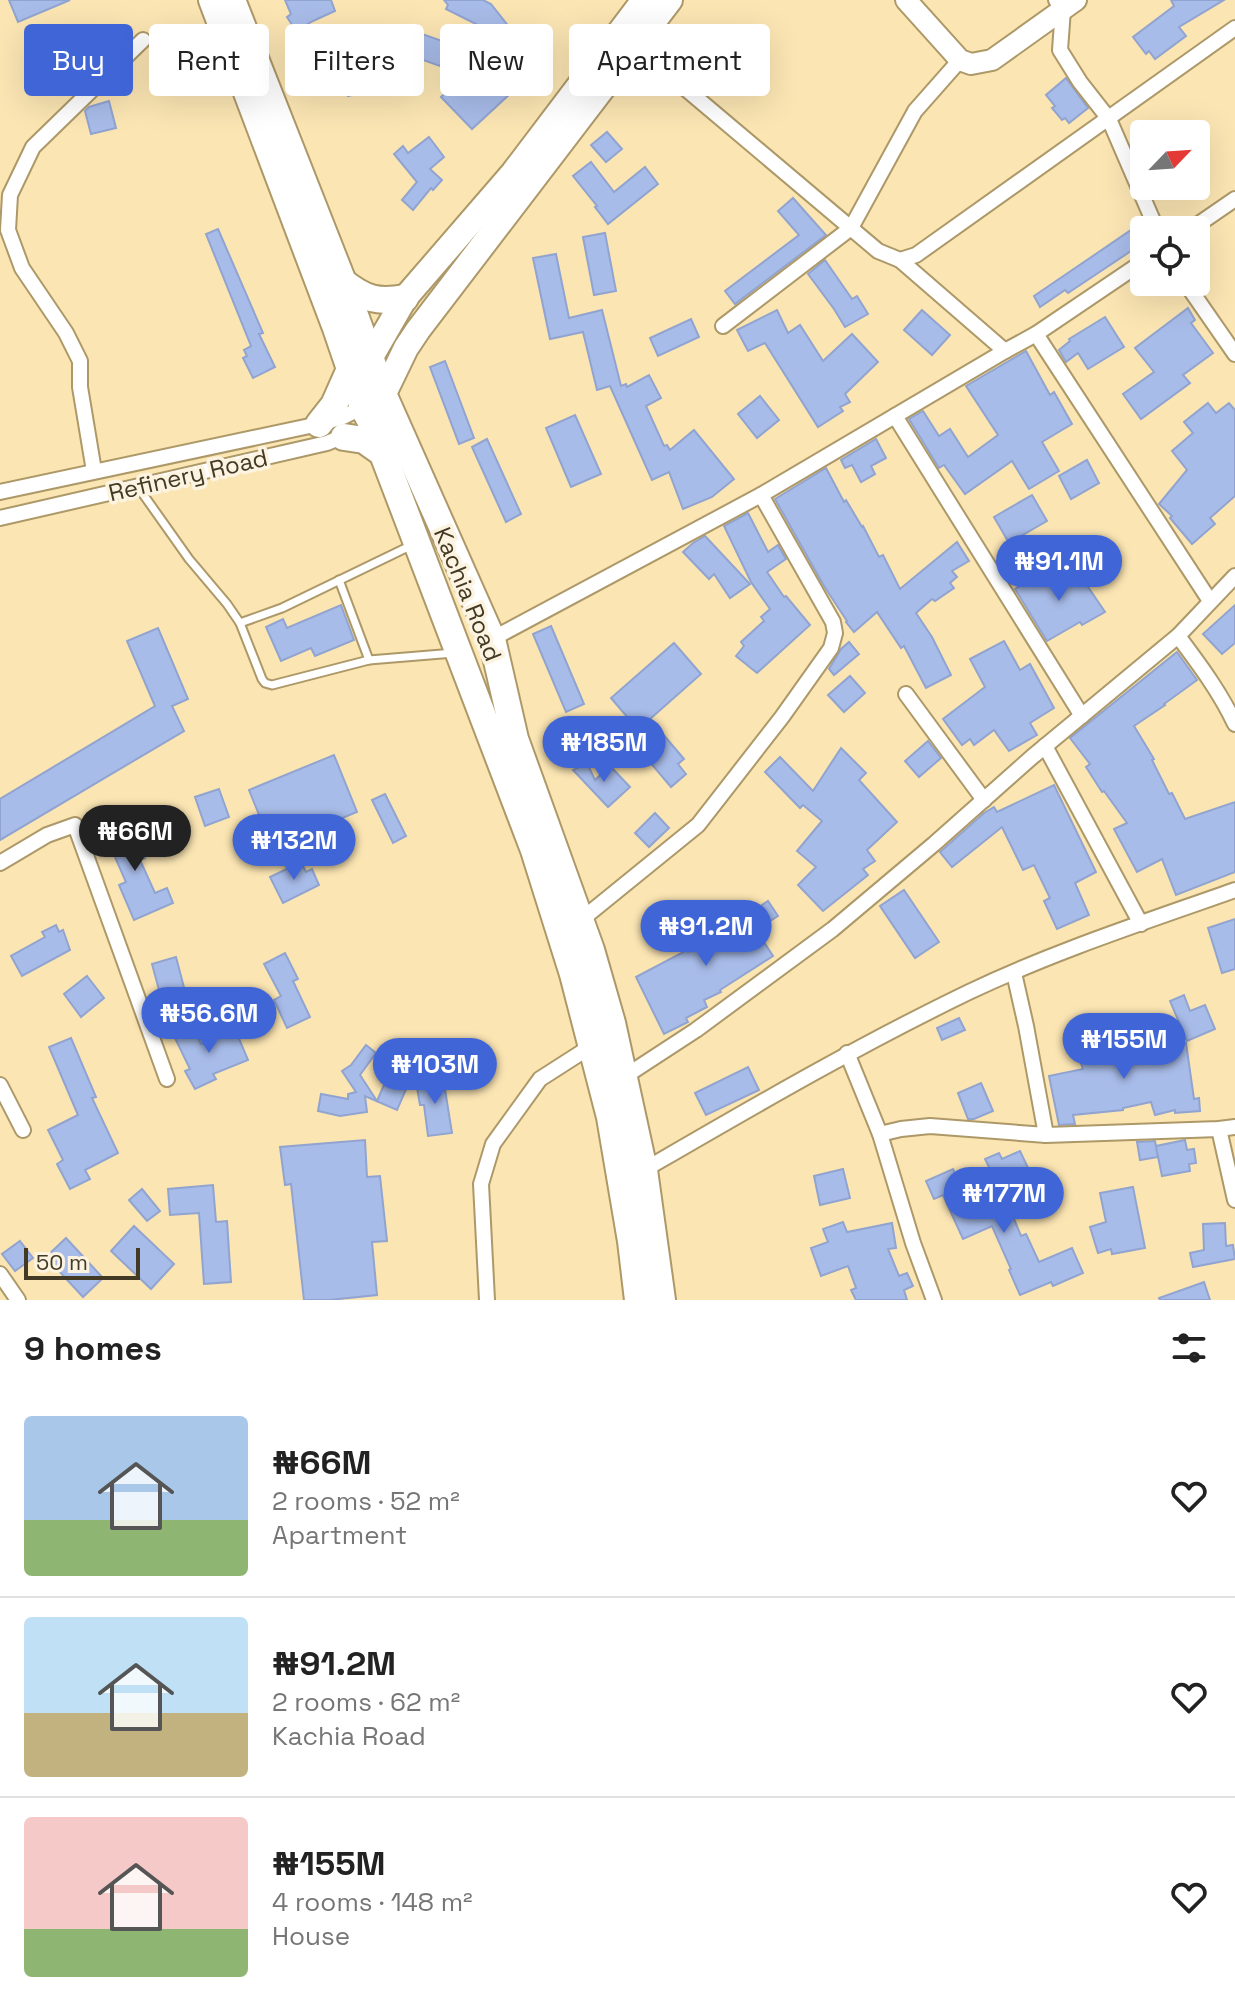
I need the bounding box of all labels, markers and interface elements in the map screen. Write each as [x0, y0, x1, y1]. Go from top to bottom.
chip: Buy [24, 24, 133, 96]
chip: Rent [149, 24, 269, 96]
chip: Filters [285, 24, 424, 96]
chip: New [440, 24, 553, 96]
chip: Apartment [569, 24, 770, 96]
north arrow [1130, 120, 1210, 200]
map controls [1130, 120, 1210, 296]
button: locate [1130, 216, 1210, 296]
street label: Refinery Road [105, 442, 271, 508]
street label: Kachia Road [427, 522, 509, 666]
pin: ₦91.1M [994, 535, 1124, 603]
text: ₦91.1M [1014, 544, 1104, 578]
pin: ₦185M [548, 716, 660, 784]
text: ₦185M [561, 725, 647, 759]
pin: ₦66M [88, 805, 182, 873]
text: ₦66M [97, 814, 173, 848]
pin: ₦132M [238, 814, 350, 882]
text: ₦132M [251, 823, 337, 857]
pin: ₦91.2M [641, 900, 771, 968]
text: ₦91.2M [659, 909, 753, 943]
pin: ₦56.6M [144, 987, 274, 1055]
text: ₦56.6M [159, 996, 259, 1030]
pin: ₦155M [1068, 1013, 1180, 1081]
text: ₦155M [1081, 1022, 1167, 1056]
pin: ₦103M [379, 1038, 491, 1106]
text: ₦103M [391, 1047, 479, 1081]
pin: ₦177M [948, 1167, 1060, 1235]
text: ₦177M [962, 1176, 1046, 1210]
scale bar [24, 1244, 140, 1280]
text: 50 m [36, 1248, 88, 1276]
icon: filters [1167, 1326, 1211, 1370]
text: 9 homes [24, 1327, 162, 1370]
text: ₦66M [272, 1441, 371, 1484]
icon: home [88, 1448, 184, 1544]
icon: heart [1167, 1474, 1211, 1518]
text: 2 rooms · 52 m² [272, 1484, 460, 1518]
text: Apartment [272, 1518, 407, 1552]
text: ₦91.2M [272, 1642, 396, 1685]
icon: home [88, 1649, 184, 1745]
icon: heart [1167, 1675, 1211, 1719]
text: 2 rooms · 62 m² [272, 1685, 460, 1719]
text: Kachia Road [272, 1719, 426, 1753]
text: ₦155M [272, 1842, 386, 1885]
icon: home [88, 1849, 184, 1945]
icon: heart [1167, 1875, 1211, 1919]
text: 4 rooms · 148 m² [272, 1885, 473, 1919]
text: House [272, 1919, 350, 1953]

